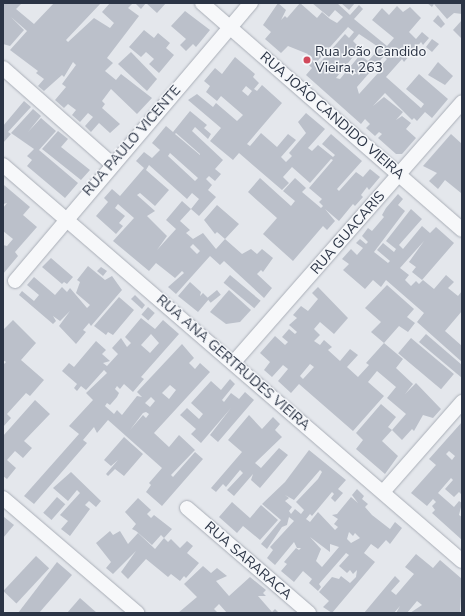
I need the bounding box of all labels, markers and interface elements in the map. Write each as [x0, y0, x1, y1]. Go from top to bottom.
place label: Rua João Candido Vieira, 263 [315, 44, 426, 76]
street label: RUA JOÃO CANDIDO VIEIRA [256, 49, 408, 183]
marker: Rua João Candido Vieira, 263 [302, 55, 312, 65]
street label: RUA PAULO VICENTE [80, 82, 184, 200]
street label: RUA GUACARIS [307, 188, 389, 278]
street label: RUA ANA GERTRUDES VIEIRA [153, 292, 313, 434]
street label: RUA SARARACA [201, 519, 295, 603]

